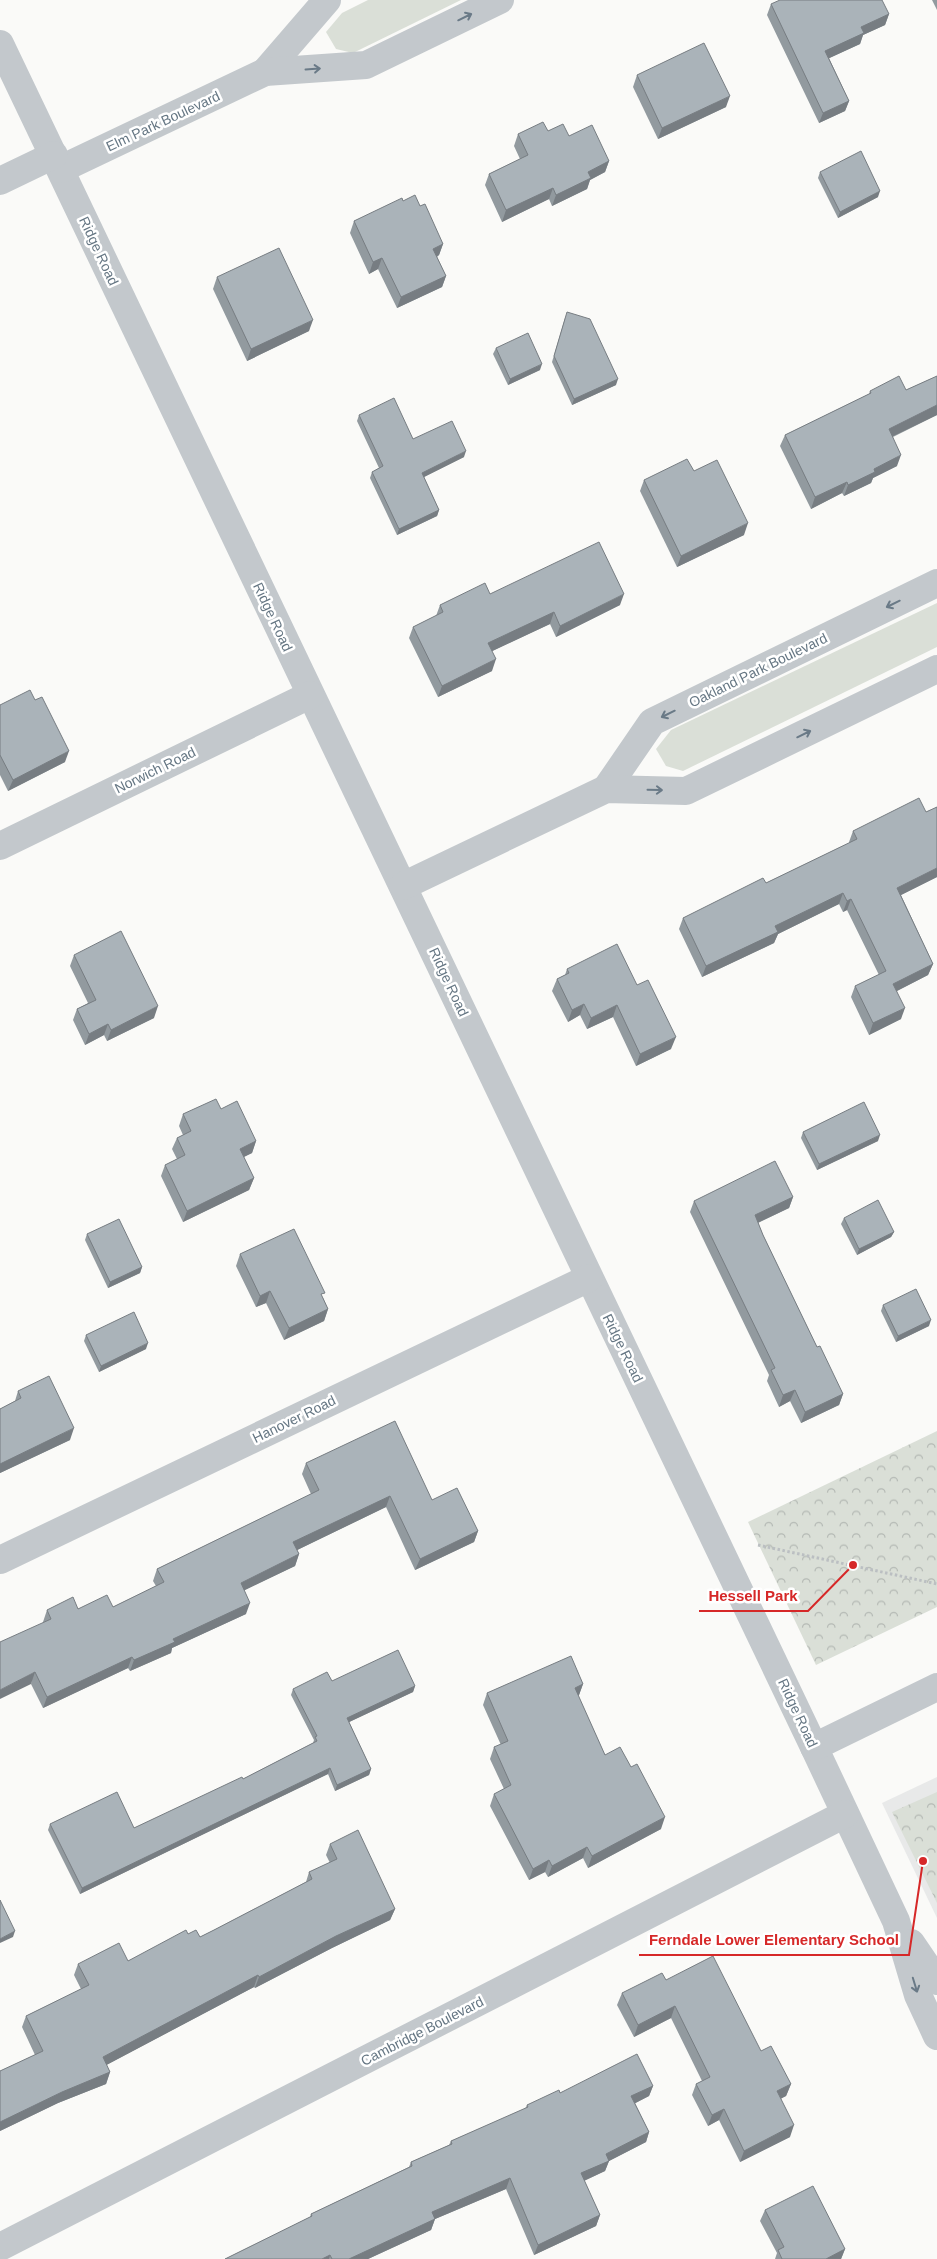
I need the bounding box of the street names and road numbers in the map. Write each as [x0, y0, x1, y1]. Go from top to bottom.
street label: Elm Park Boulevard [104, 88, 222, 154]
street label: Ridge Road [76, 214, 122, 288]
street label: Ridge Road [250, 580, 296, 654]
street label: Oakland Park Boulevard [686, 630, 830, 710]
street label: Norwich Road [112, 744, 198, 796]
street label: Ridge Road [426, 945, 472, 1019]
street label: Ridge Road [600, 1311, 646, 1385]
street label: Hanover Road [250, 1392, 338, 1446]
street label: Ridge Road [775, 1676, 821, 1750]
street label: Cambridge Boulevard [358, 1993, 486, 2069]

